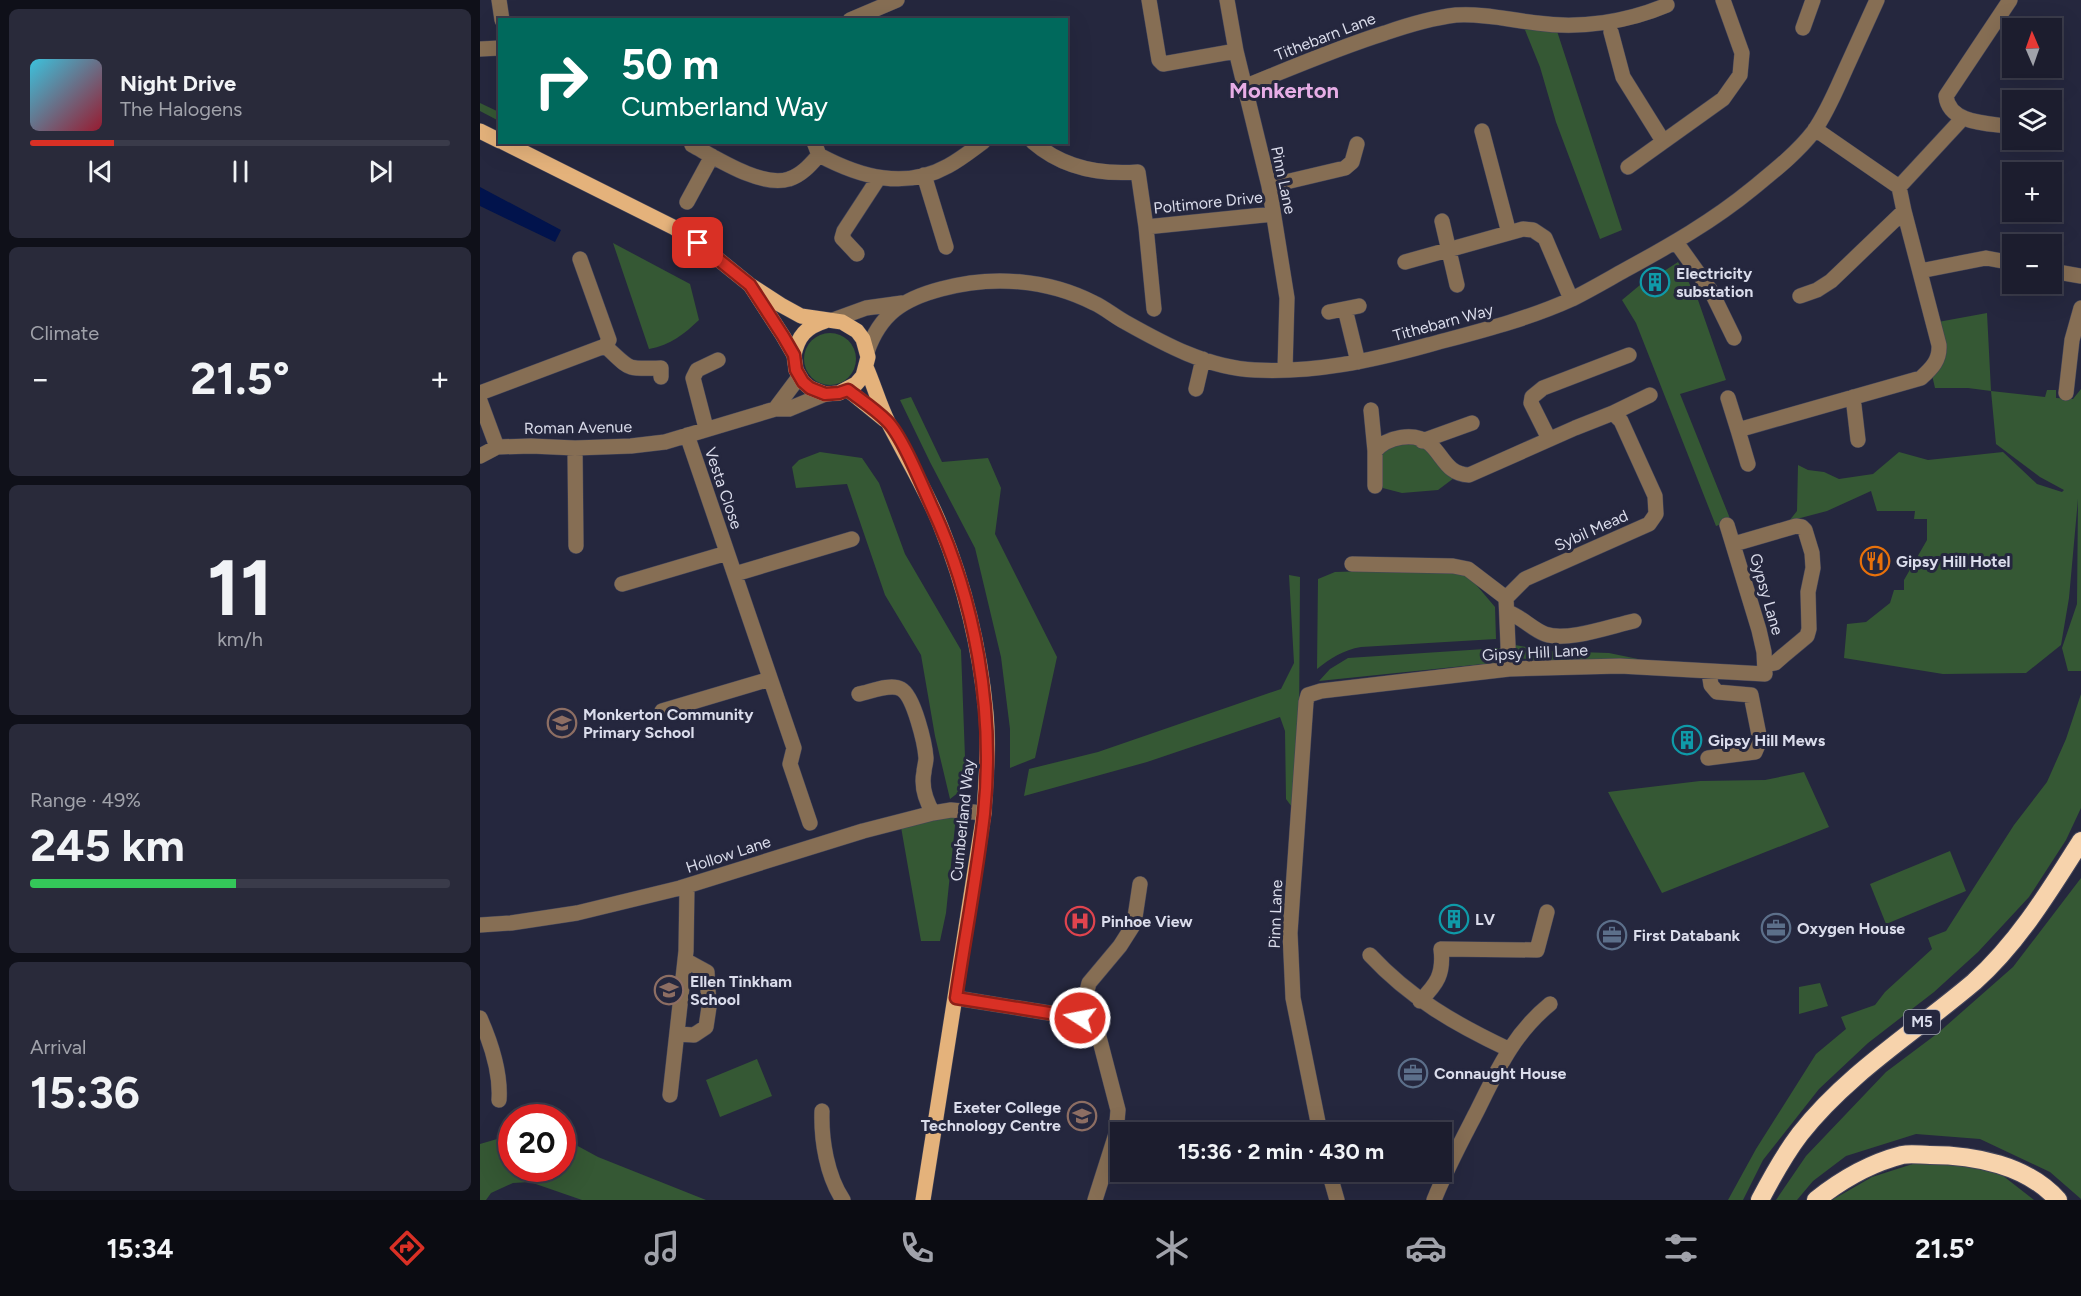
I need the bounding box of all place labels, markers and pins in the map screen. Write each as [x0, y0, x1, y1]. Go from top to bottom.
pin [672, 217, 723, 268]
place label: Electricity substation [1676, 264, 1753, 301]
building icon: Electricity substation [1639, 266, 1671, 298]
restaurant icon: Gipsy Hill Hotel [1859, 545, 1891, 577]
place label: Gipsy Hill Hotel [1896, 552, 2010, 571]
place label: Monkerton Community Primary School [583, 705, 754, 742]
school or university icon: Monkerton Community Primary School [546, 707, 578, 739]
building icon: Gipsy Hill Mews [1671, 724, 1703, 756]
place label: Gipsy Hill Mews [1708, 731, 1826, 750]
building icon: LV [1438, 903, 1470, 935]
hospital icon: Pinhoe View [1064, 905, 1096, 937]
place label: LV [1475, 910, 1496, 929]
place label: Pinhoe View [1101, 912, 1193, 931]
office icon: Oxygen House [1760, 912, 1792, 944]
office icon: First Databank [1596, 919, 1628, 951]
place label: Oxygen House [1797, 919, 1905, 938]
place label: First Databank [1633, 926, 1741, 945]
place label: Ellen Tinkham School [690, 972, 792, 1009]
school or university icon: Ellen Tinkham School [653, 974, 685, 1006]
office icon: Connaught House [1397, 1057, 1429, 1089]
place label: Connaught House [1434, 1064, 1567, 1083]
place label: Exeter College Technology Centre [921, 1098, 1061, 1135]
school or university icon: Exeter College Technology Centre [1066, 1100, 1098, 1132]

